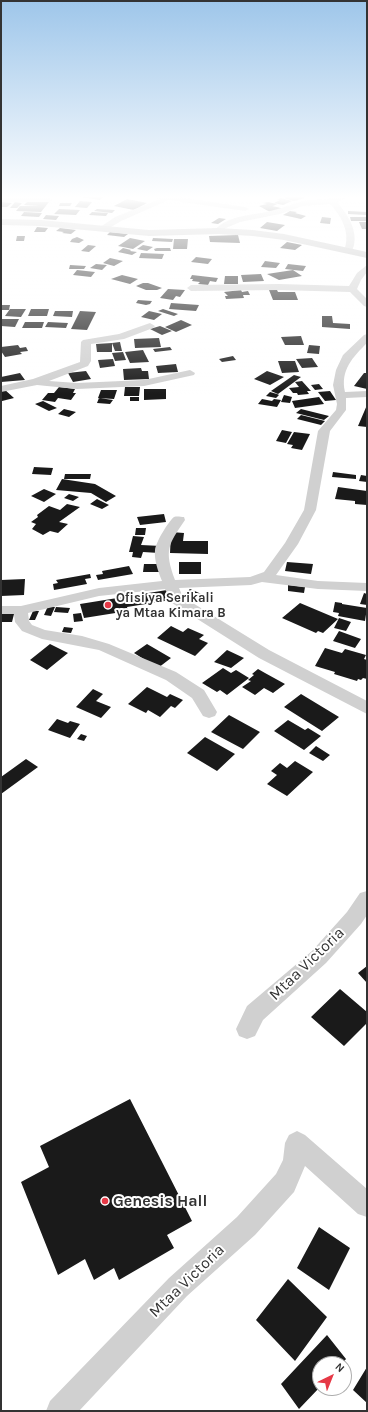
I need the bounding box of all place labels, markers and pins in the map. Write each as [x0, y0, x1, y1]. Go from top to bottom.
place label: Ofisi ya Serikali ya Mtaa Kimara B [116, 590, 226, 621]
marker: Ofisi ya Serikali ya Mtaa Kimara B [103, 600, 113, 610]
place label: Genesis Hall [113, 1191, 207, 1211]
marker: Genesis Hall [100, 1196, 110, 1206]

